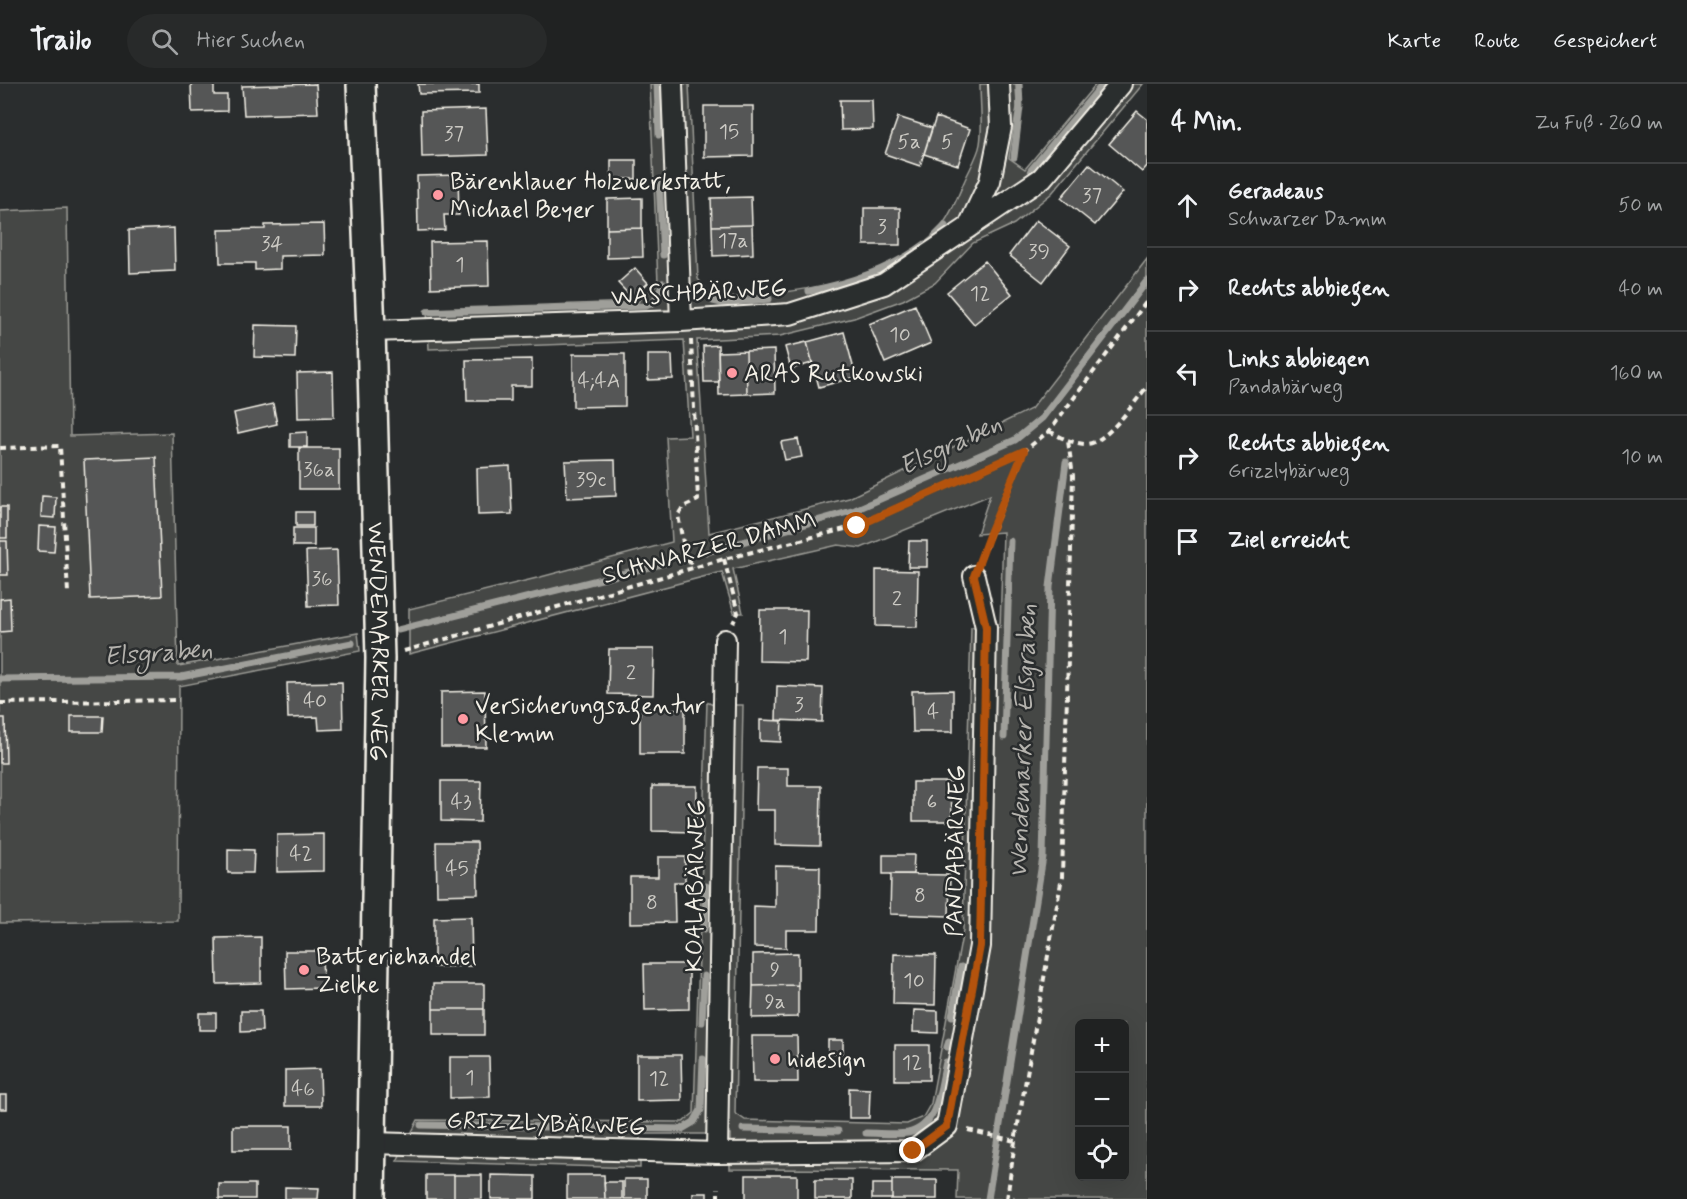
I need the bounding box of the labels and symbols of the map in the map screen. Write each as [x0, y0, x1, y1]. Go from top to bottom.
house number: 15 [719, 118, 739, 146]
house number: 37 [444, 120, 464, 148]
house number: 5a [897, 128, 921, 156]
house number: 5 [941, 128, 953, 156]
place label: Bärenklauer Holzwerkstatt, Michael Beyer [450, 167, 731, 226]
house number: 37 [1082, 182, 1102, 210]
marker: Bärenklauer Holzwerkstatt, Michael Beyer [431, 188, 445, 202]
house number: 3 [877, 213, 887, 241]
house number: 17a [718, 227, 748, 255]
house number: 34 [261, 230, 283, 258]
house number: 39 [1028, 238, 1050, 266]
house number: 1 [455, 251, 465, 279]
street label: WASCHBÄRWEG [610, 273, 788, 314]
house number: 12 [970, 280, 990, 308]
house number: 10 [889, 321, 911, 349]
place label: ARAS Rutkowski [744, 359, 923, 390]
marker: ARAS Rutkowski [725, 366, 739, 380]
house number: 4;4A [577, 367, 621, 395]
water label: Elsgraben [894, 407, 1008, 486]
house number: 36a [303, 456, 335, 484]
house number: 39c [576, 466, 606, 494]
street label: SCHWARZER DAMM [599, 505, 820, 592]
route start [843, 512, 869, 538]
street label: WENDEMARKER WEG [359, 522, 394, 762]
house number: 36 [311, 565, 333, 593]
house number: 2 [892, 585, 902, 613]
water label: Wendemarker Elsgraben [1002, 603, 1046, 879]
house number: 1 [778, 623, 788, 651]
water label: Elsgraben [102, 633, 214, 677]
house number: 2 [626, 659, 636, 687]
house number: 40 [303, 687, 327, 715]
place label: Versicherungsagentur Klemm [475, 691, 705, 750]
house number: 3 [794, 691, 804, 719]
house number: 4 [927, 698, 939, 726]
marker: Versicherungsagentur Klemm [456, 712, 470, 726]
street label: PANDABÄRWEG [940, 765, 973, 937]
house number: 43 [450, 788, 472, 816]
house number: 6 [927, 788, 937, 816]
street label: KOALABÄRWEG [679, 799, 714, 973]
house number: 42 [289, 840, 313, 868]
house number: 45 [445, 855, 469, 883]
house number: 8 [914, 882, 926, 910]
house number: 8 [646, 889, 658, 917]
place label: Batteriehandel Zielke [316, 942, 477, 1001]
house number: 9 [770, 956, 780, 984]
marker: Batteriehandel Zielke [297, 963, 311, 977]
house number: 10 [903, 967, 925, 995]
house number: 9a [764, 988, 786, 1016]
place label: hidesign [787, 1045, 866, 1076]
house number: 12 [902, 1049, 922, 1077]
marker: hidesign [768, 1052, 782, 1066]
house number: 1 [465, 1064, 475, 1092]
house number: 12 [649, 1065, 669, 1093]
house number: 46 [291, 1075, 315, 1103]
street label: GRIZZLYBÄRWEG [446, 1106, 646, 1143]
route end [899, 1137, 925, 1163]

